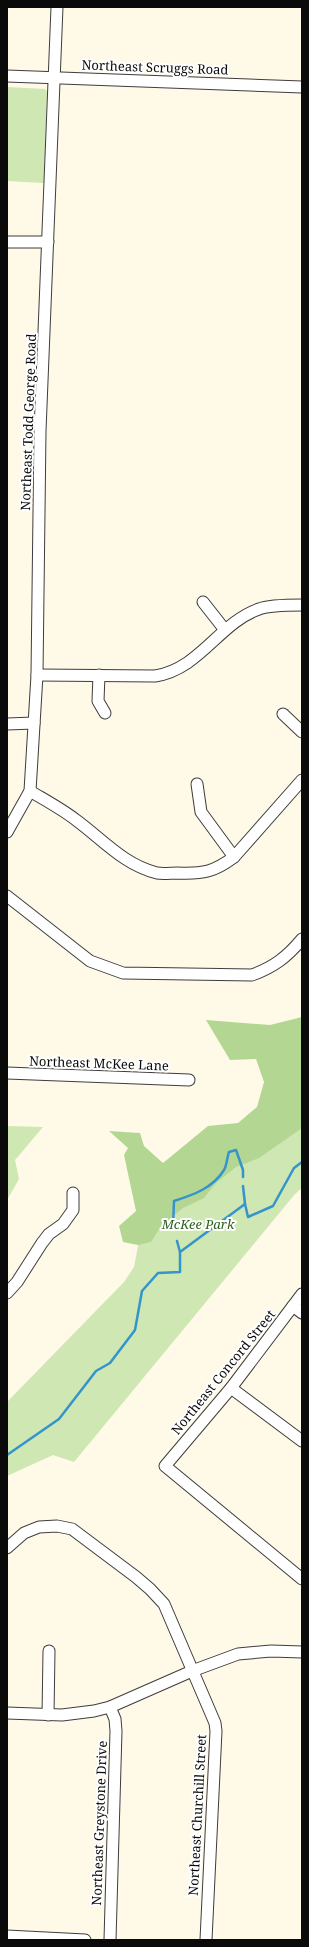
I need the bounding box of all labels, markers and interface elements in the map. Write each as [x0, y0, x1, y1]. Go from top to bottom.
street label: Northeast Scruggs Road [81, 55, 229, 79]
street label: Northeast Todd George Road [16, 333, 40, 511]
street label: Northeast McKee Lane [29, 1052, 169, 1074]
park label: McKee Park [161, 1215, 235, 1233]
street label: Northeast Concord Street [167, 1305, 279, 1438]
street label: Northeast Churchill Street [184, 1733, 210, 1896]
street label: Northeast Greystone Drive [87, 1740, 111, 1906]

